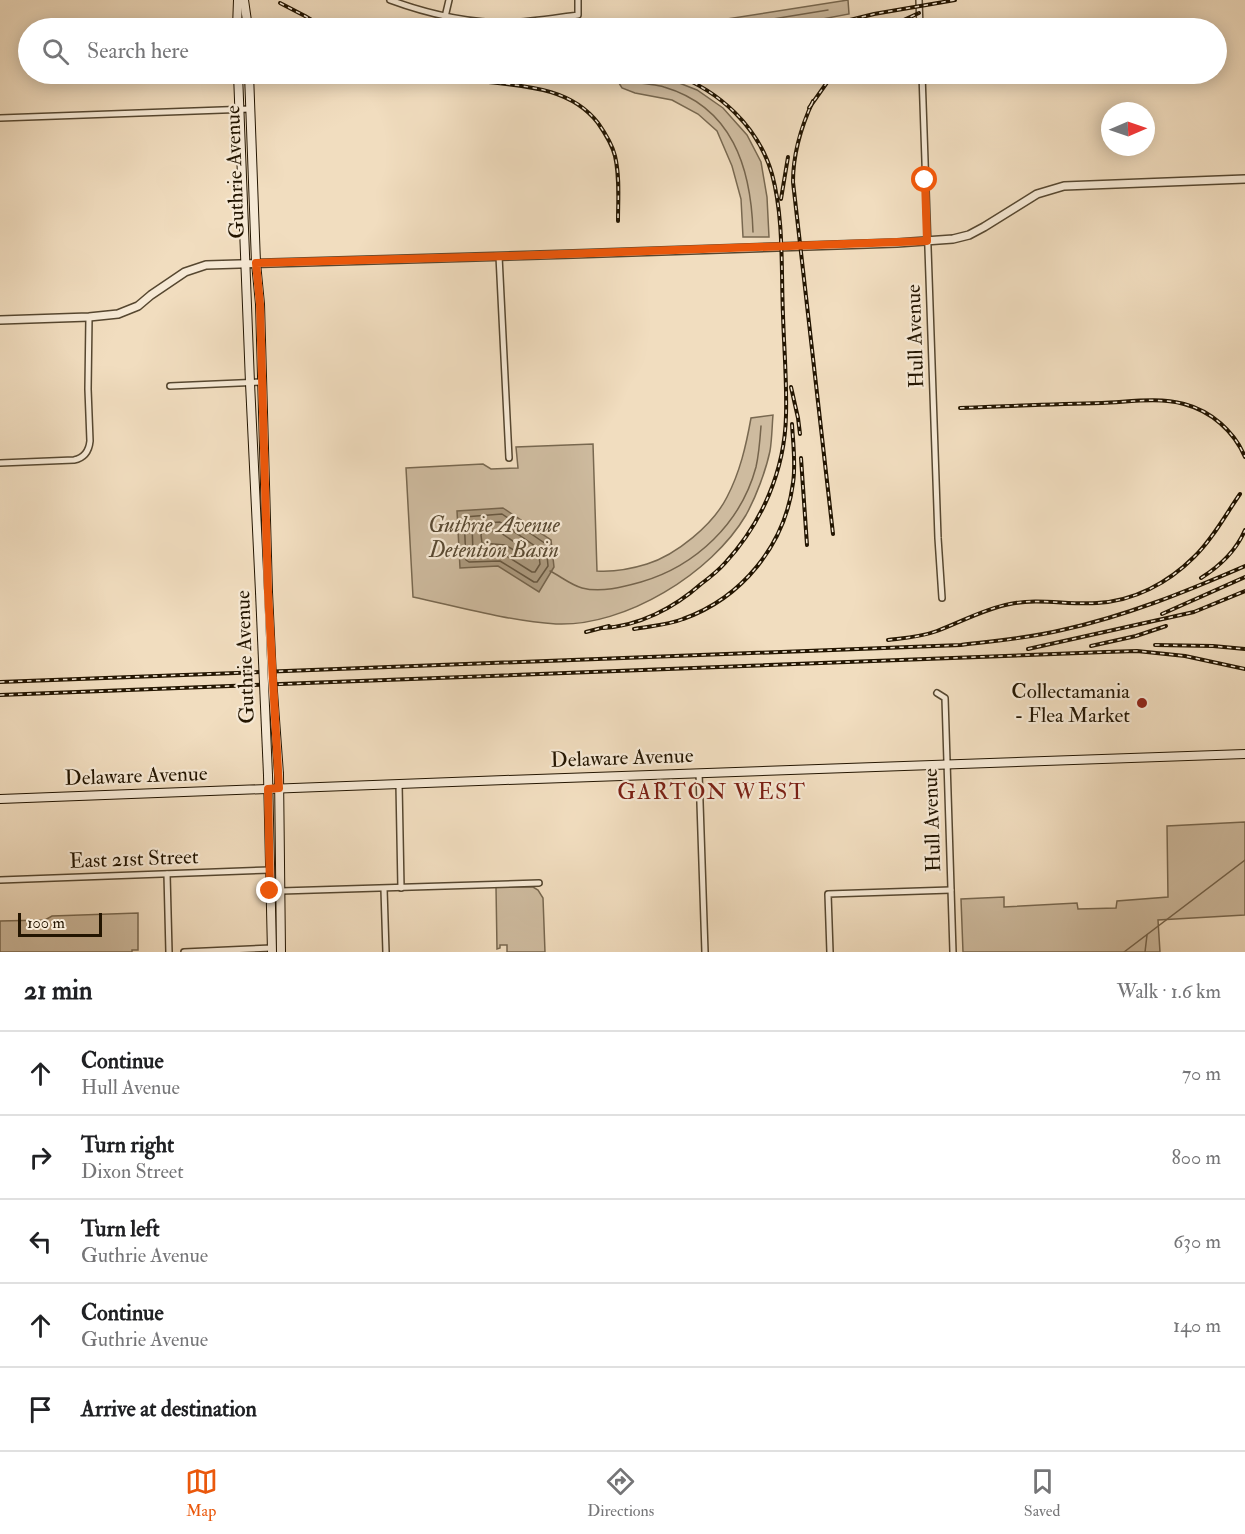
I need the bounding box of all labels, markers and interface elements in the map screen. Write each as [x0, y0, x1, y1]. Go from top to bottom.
search box [18, 18, 1227, 84]
icon: search [39, 35, 72, 68]
text: Search here [87, 37, 189, 65]
north arrow [1101, 102, 1155, 156]
street label: Guthrie Avenue [219, 105, 251, 239]
route start [911, 166, 937, 192]
street label: Hull Avenue [900, 283, 930, 388]
water label: Guthrie Avenue Detention Basin [428, 511, 561, 564]
street label: Guthrie Avenue [229, 590, 261, 724]
place label: Collectamania - Flea Market [1011, 678, 1130, 729]
marker: Collectamania - Flea Market [1135, 696, 1149, 710]
street label: Delaware Avenue [550, 742, 694, 774]
street label: Delaware Avenue [64, 760, 208, 792]
street label: Hull Avenue [917, 767, 947, 872]
district label: GARTON WEST [617, 778, 807, 806]
street label: East 21st Street [69, 843, 199, 875]
route end [256, 877, 282, 903]
scale bar [18, 910, 102, 938]
text: 100 m [27, 913, 65, 933]
text: 21 min [24, 975, 92, 1007]
text: Walk · 1.6 km [1117, 979, 1221, 1004]
text: Continue [81, 1047, 164, 1075]
icon: ahead [24, 1057, 57, 1090]
text: 70 m [1182, 1061, 1221, 1086]
text: Hull Avenue [81, 1075, 180, 1100]
text: Turn right [81, 1131, 174, 1159]
icon: right [24, 1141, 57, 1174]
text: 800 m [1171, 1145, 1221, 1170]
text: Dixon Street [81, 1159, 184, 1184]
text: Turn left [81, 1215, 160, 1243]
icon: left [24, 1225, 57, 1258]
text: 630 m [1173, 1229, 1221, 1254]
text: Guthrie Avenue [81, 1243, 208, 1268]
text: Continue [81, 1299, 164, 1327]
icon: ahead [24, 1309, 57, 1342]
text: 140 m [1173, 1313, 1221, 1338]
text: Guthrie Avenue [81, 1327, 208, 1352]
icon: arrive [24, 1393, 57, 1426]
text: Arrive at destination [81, 1395, 257, 1423]
tab: Map [185, 1465, 218, 1521]
tab: Directions [587, 1465, 654, 1521]
tab: Saved [1024, 1465, 1060, 1521]

